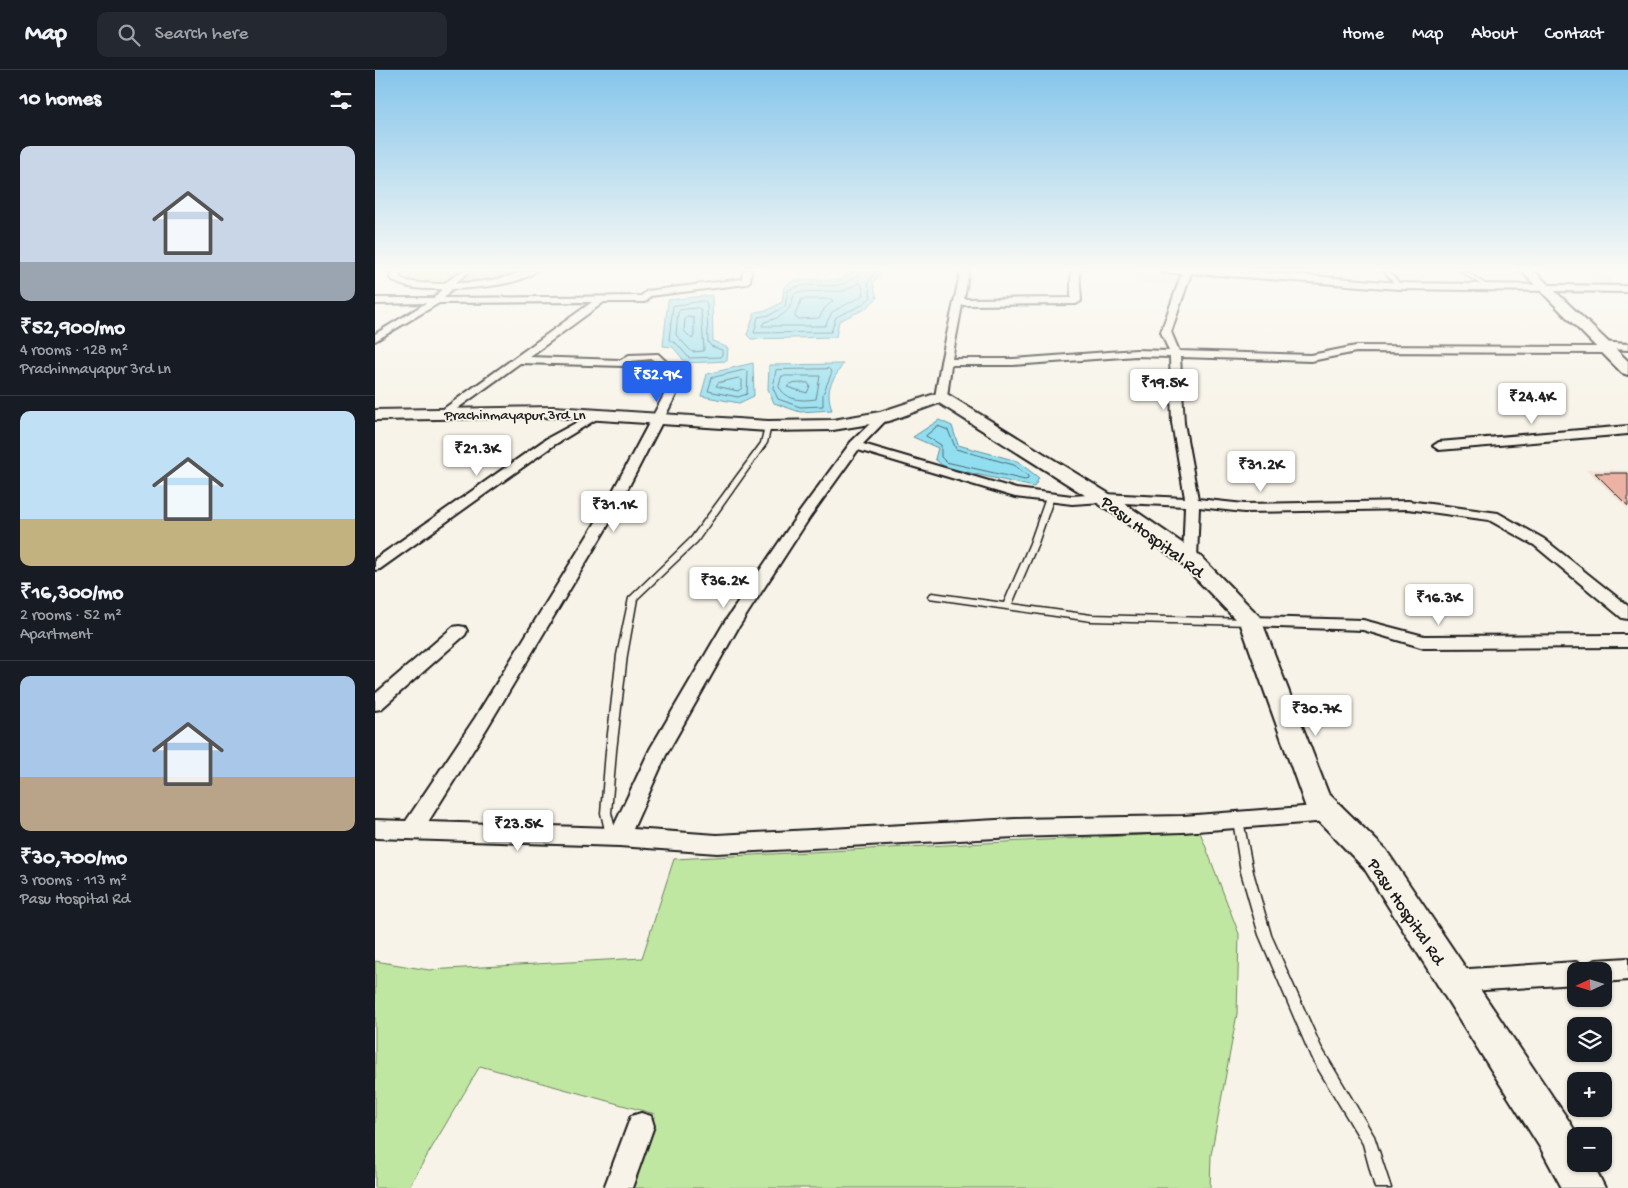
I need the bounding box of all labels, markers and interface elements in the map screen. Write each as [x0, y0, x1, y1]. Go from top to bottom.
search box [97, 12, 447, 57]
text: Map [25, 20, 67, 49]
icon: search [115, 21, 143, 49]
text: Search here [155, 23, 248, 46]
text: Home [1342, 24, 1384, 45]
text: Map [1412, 24, 1443, 45]
text: About [1471, 24, 1517, 45]
text: Contact [1545, 24, 1603, 45]
icon: filters [327, 86, 355, 114]
text: 10 homes [20, 88, 101, 113]
icon: home [143, 178, 233, 268]
text: ₹52,900/mo [20, 317, 125, 342]
text: 4 rooms · 128 m² [20, 342, 128, 361]
pin: ₹52.9K [616, 360, 698, 403]
text: Prachinmayapur 3rd Ln [20, 361, 171, 380]
text: ₹52.9K [633, 367, 681, 386]
pin: ₹19.5K [1123, 368, 1205, 411]
text: ₹19.5K [1141, 375, 1187, 394]
pin: ₹24.4K [1491, 382, 1573, 425]
text: ₹24.4K [1509, 389, 1555, 408]
street label: Prachinmayapur 3rd Ln [443, 407, 586, 425]
pin: ₹21.3K [436, 434, 518, 477]
text: ₹21.3K [454, 441, 500, 460]
icon: home [143, 444, 233, 534]
pin: ₹31.2K [1220, 450, 1302, 493]
text: ₹31.2K [1238, 457, 1284, 476]
pin: ₹31.1K [573, 490, 655, 533]
street label: Pasu Hospital Rd [1095, 492, 1208, 585]
text: ₹31.1K [592, 497, 636, 516]
pin: ₹36.2K [683, 566, 765, 609]
text: ₹36.2K [700, 573, 748, 592]
text: ₹16,300/mo [20, 582, 123, 607]
pin: ₹16.3K [1398, 584, 1480, 626]
text: ₹16.3K [1416, 590, 1462, 609]
text: 2 rooms · 52 m² [20, 607, 122, 626]
text: Apartment [20, 626, 92, 645]
pin: ₹30.7K [1275, 694, 1357, 737]
text: ₹30.7K [1292, 701, 1340, 720]
icon: home [143, 709, 233, 799]
pin: ₹23.5K [477, 810, 559, 852]
text: ₹23.5K [494, 816, 542, 835]
text: ₹30,700/mo [20, 847, 127, 872]
street label: Pasu Hospital Rd [1361, 854, 1449, 971]
text: 3 rooms · 113 m² [20, 872, 127, 891]
text: Pasu Hospital Rd [20, 891, 130, 910]
north arrow [1567, 962, 1613, 1008]
map controls [1567, 962, 1612, 1172]
button: layers [1567, 1017, 1612, 1062]
button: + [1567, 1072, 1612, 1117]
button: − [1567, 1127, 1612, 1172]

